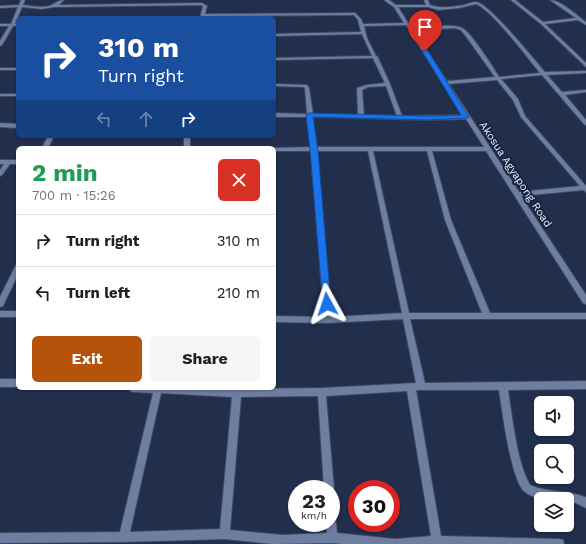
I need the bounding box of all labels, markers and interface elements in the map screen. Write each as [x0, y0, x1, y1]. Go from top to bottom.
pin [408, 10, 442, 51]
icon: arrive [414, 16, 436, 38]
text: 310 m [98, 31, 179, 64]
icon: right [32, 32, 84, 84]
text: Turn right [98, 65, 184, 86]
icon: left [93, 108, 115, 130]
icon: ahead [135, 108, 157, 130]
icon: right [177, 108, 199, 130]
street label: Akosua Agyapong Road [477, 119, 555, 230]
text: 2 min [32, 159, 98, 187]
button: close [218, 159, 260, 201]
text: 700 m · 15:26 [32, 188, 116, 203]
icon: right [32, 230, 54, 252]
text: Turn right [66, 232, 139, 250]
text: 310 m [217, 232, 260, 250]
icon: left [32, 282, 54, 304]
position arrow [306, 283, 348, 325]
text: Turn left [66, 284, 130, 302]
text: 210 m [217, 284, 260, 302]
button: Exit [32, 336, 142, 382]
button: Share [150, 336, 260, 382]
map controls [534, 396, 574, 532]
button: sound [534, 396, 574, 436]
button: search [534, 444, 574, 484]
speed limit sign: 30 [348, 480, 400, 532]
text: 23 [302, 489, 326, 513]
button: layers [534, 492, 574, 532]
text: km/h [301, 510, 327, 521]

